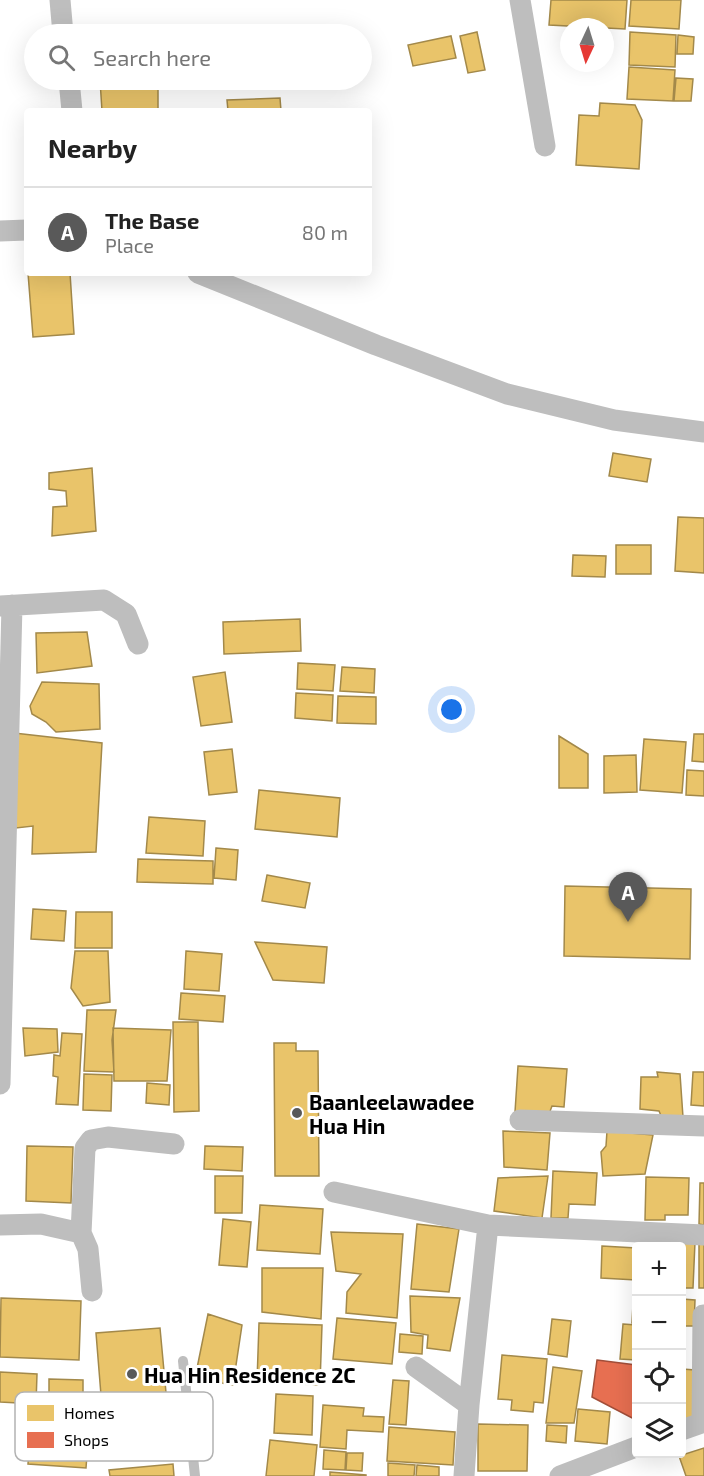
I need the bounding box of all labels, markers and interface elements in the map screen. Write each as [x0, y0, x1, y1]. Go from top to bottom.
north arrow [560, 18, 614, 72]
search box [24, 24, 372, 90]
icon: search [45, 41, 78, 74]
text: Search here [93, 44, 211, 70]
text: Nearby [48, 132, 137, 163]
text: The Base [105, 207, 199, 233]
text: A [61, 220, 74, 244]
text: 80 m [302, 220, 348, 244]
text: Place [105, 233, 154, 257]
your location [437, 695, 466, 724]
pin: A [608, 872, 648, 922]
place label: Baanleelawadee Hua Hin [309, 1089, 475, 1138]
marker: Baanleelawadee Hua Hin [290, 1106, 304, 1120]
map controls [632, 1242, 686, 1458]
button: + [632, 1242, 686, 1296]
button: − [632, 1296, 686, 1350]
button: locate [632, 1350, 686, 1404]
place label: Hua Hin Residence 2C [144, 1362, 356, 1387]
marker: Hua Hin Residence 2C [125, 1367, 139, 1381]
legend [15, 1392, 213, 1461]
text: Homes [64, 1403, 115, 1422]
button: layers [632, 1404, 686, 1458]
text: Shops [64, 1430, 109, 1449]

